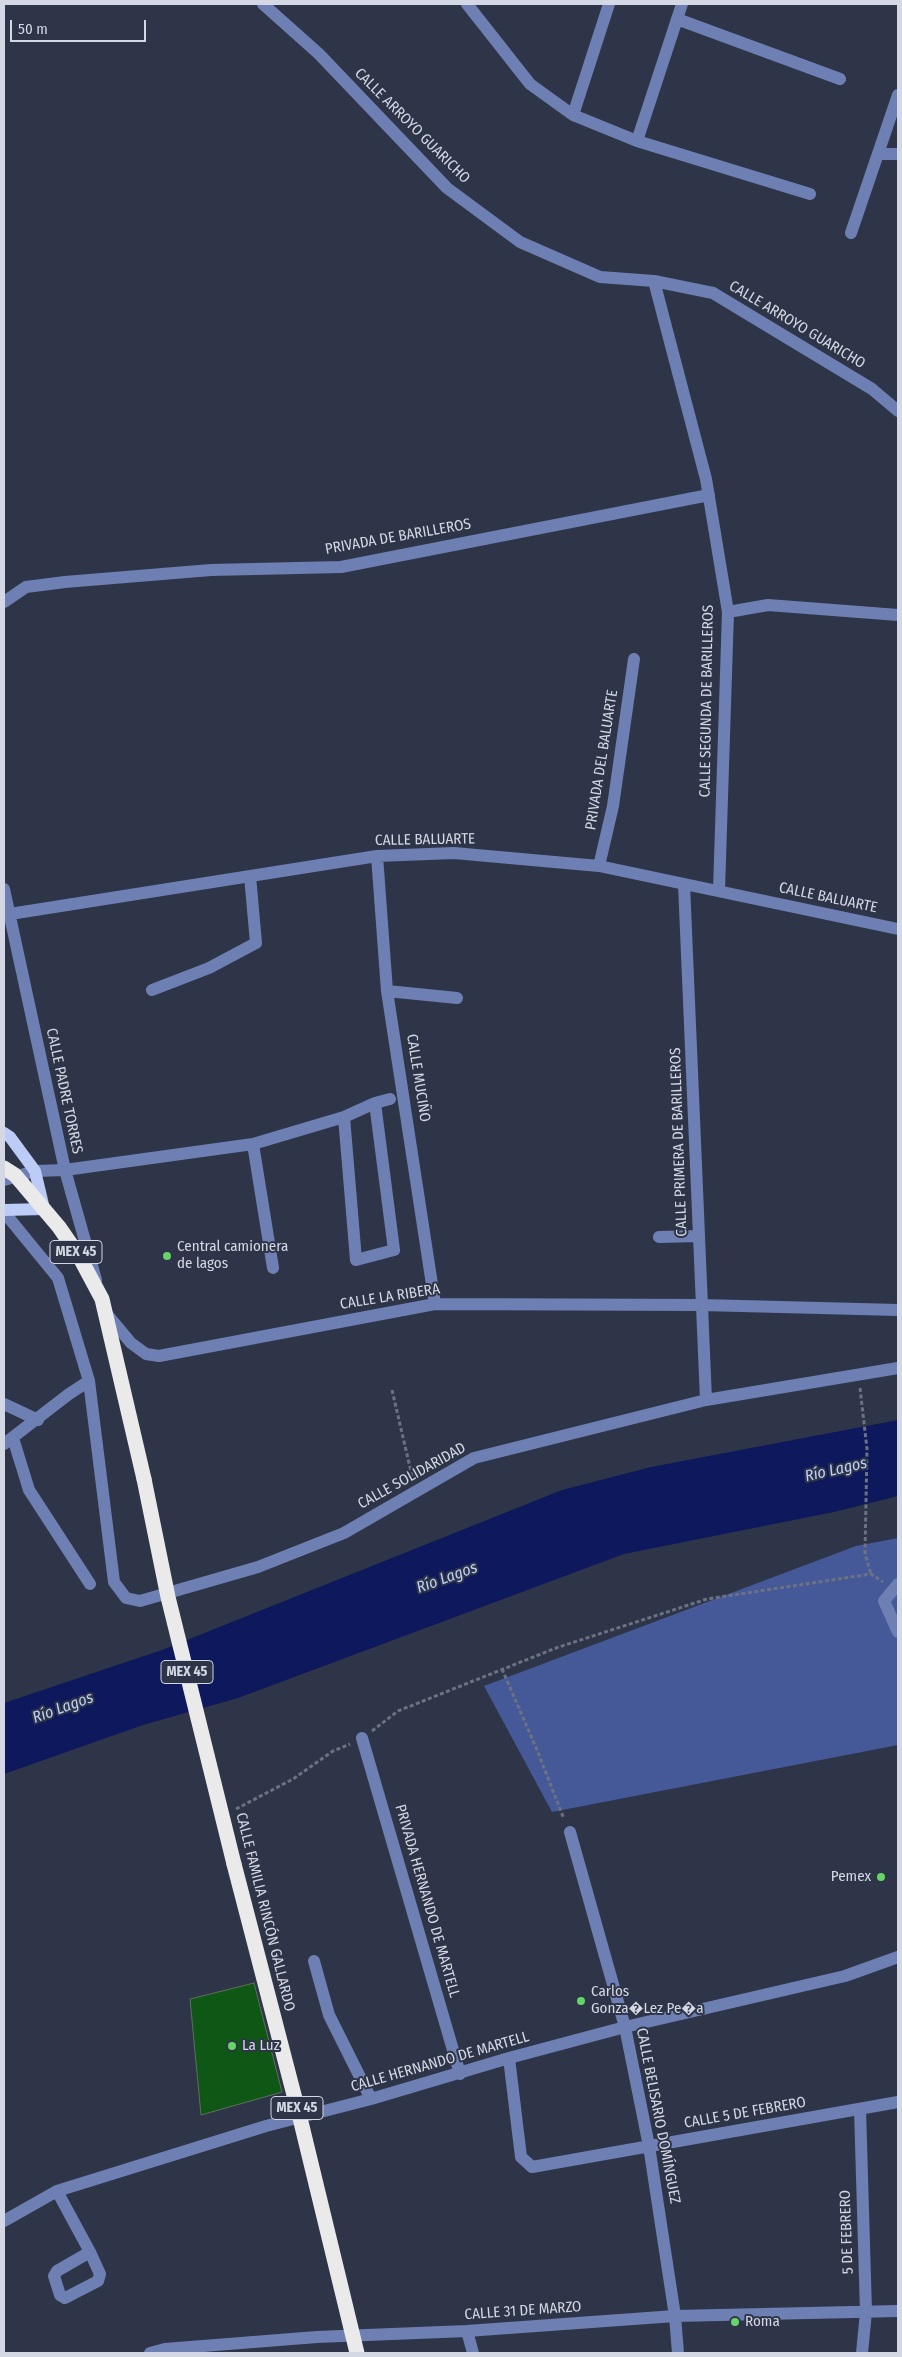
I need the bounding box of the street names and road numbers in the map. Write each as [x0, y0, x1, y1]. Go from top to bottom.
street label: CALLE ARROYO GUARICHO [351, 65, 473, 187]
street label: CALLE ARROYO GUARICHO [726, 277, 868, 373]
street label: PRIVADA DE BARILLEROS [324, 515, 472, 559]
street label: CALLE SEGUNDA DE BARILLEROS [696, 604, 718, 798]
street label: PRIVADA DEL BALUARTE [582, 689, 622, 831]
street label: CALLE BALUARTE [375, 830, 475, 850]
street label: CALLE BALUARTE [777, 879, 879, 917]
street label: CALLE PADRE TORRES [42, 1026, 86, 1156]
street label: CALLE MUCIÑO [402, 1033, 434, 1123]
street label: CALLE PRIMERA DE BARILLEROS [667, 1047, 691, 1237]
road number: MEX 45 [50, 1240, 102, 1264]
street label: CALLE LA RIBERA [339, 1280, 441, 1314]
street label: CALLE SOLIDARIDAD [355, 1439, 469, 1513]
road number: MEX 45 [161, 1660, 213, 1684]
street label: PRIVADA HERNANDO DE MARTELL [391, 1802, 463, 2000]
street label: CALLE FAMILIA RINCÓN GALLARDO [232, 1811, 298, 2013]
street label: CALLE BELISARIO DOMÍNGUEZ [632, 2027, 684, 2205]
street label: CALLE HERNANDO DE MARTELL [349, 2028, 531, 2096]
street label: CALLE 5 DE FEBRERO [683, 2093, 807, 2133]
road number: MEX 45 [271, 2096, 323, 2120]
street label: 5 DE FEBRERO [837, 2190, 857, 2274]
street label: CALLE 31 DE MARZO [464, 2298, 582, 2324]

